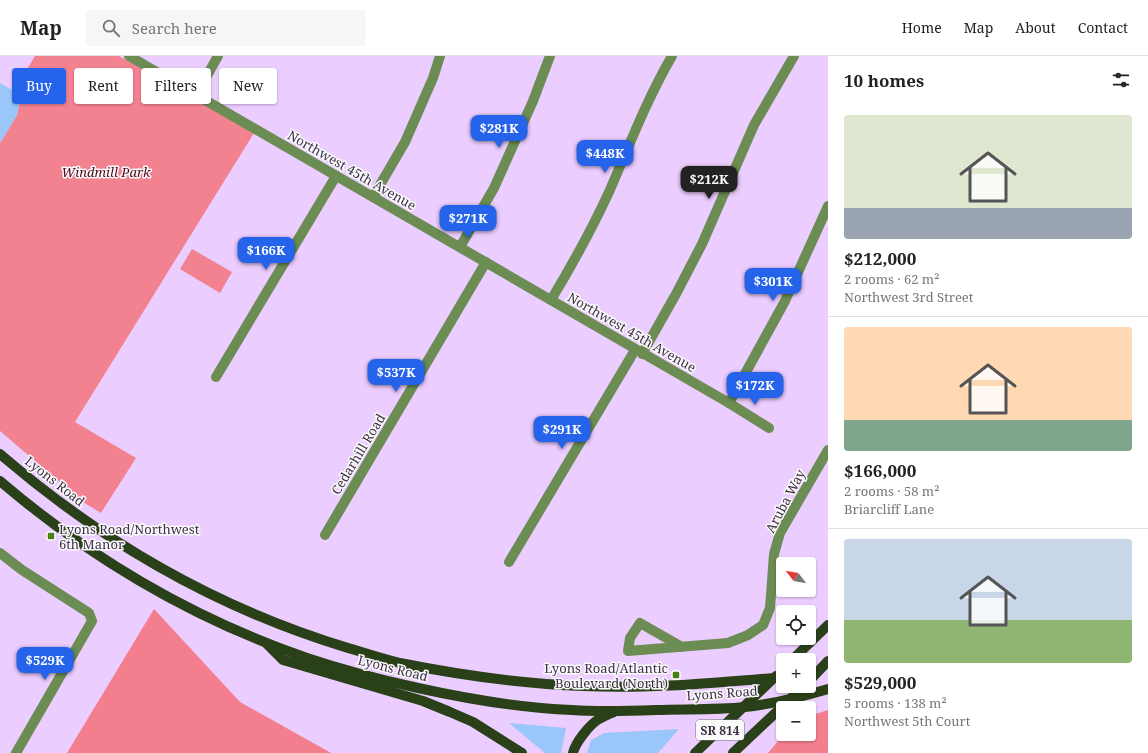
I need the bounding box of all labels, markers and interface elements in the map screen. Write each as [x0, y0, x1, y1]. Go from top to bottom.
search box [86, 10, 366, 46]
text: Map [20, 15, 62, 41]
icon: search [100, 17, 122, 39]
text: Search here [132, 18, 217, 38]
text: Home [902, 18, 942, 37]
text: Map [964, 18, 993, 37]
text: About [1015, 18, 1056, 37]
text: Contact [1078, 18, 1128, 37]
chip: Buy [12, 68, 66, 104]
chip: Rent [74, 68, 133, 104]
chip: Filters [141, 68, 211, 104]
chip: New [219, 68, 277, 104]
text: 10 homes [844, 69, 924, 92]
icon: filters [1110, 69, 1132, 91]
pin: $281K [471, 115, 527, 149]
text: $281K [480, 119, 518, 137]
street label: Northwest 45th Avenue [284, 126, 420, 214]
pin: $448K [577, 140, 633, 174]
icon: home [952, 141, 1024, 213]
text: $448K [586, 144, 624, 162]
park label: Windmill Park [62, 163, 151, 181]
pin: $212K [681, 166, 737, 200]
text: $212K [690, 170, 728, 188]
pin: $271K [440, 205, 496, 239]
text: $271K [449, 209, 487, 227]
pin: $166K [238, 237, 294, 271]
text: $166K [247, 241, 285, 259]
text: $212,000 [844, 247, 916, 270]
pin: $301K [745, 268, 801, 302]
text: 2 rooms · 62 m² [844, 270, 939, 288]
text: $301K [754, 272, 792, 290]
street label: Northwest 45th Avenue [564, 288, 700, 376]
text: Northwest 3rd Street [844, 288, 973, 306]
icon: home [952, 353, 1024, 425]
pin: $537K [368, 359, 424, 393]
text: $537K [377, 363, 415, 381]
pin: $172K [727, 372, 783, 406]
text: $172K [736, 376, 774, 394]
street label: Cedarhill Road [327, 410, 389, 498]
pin: $291K [534, 416, 590, 450]
text: $291K [543, 420, 581, 438]
street label: Lyons Road [21, 452, 89, 510]
text: $166,000 [844, 459, 916, 482]
street label: Aruba Way [761, 466, 810, 536]
text: 2 rooms · 58 m² [844, 482, 939, 500]
text: Briarcliff Lane [844, 500, 934, 518]
place label: Lyons Road/Northwest 6th Manor [59, 520, 200, 553]
marker: Lyons Road/Northwest 6th Manor [46, 531, 56, 541]
north arrow [776, 557, 816, 597]
map controls [776, 557, 816, 741]
icon: home [952, 565, 1024, 637]
button: locate [776, 605, 816, 645]
pin: $529K [17, 647, 73, 681]
text: $529K [26, 651, 64, 669]
street label: Lyons Road [356, 651, 430, 685]
button: + [776, 653, 816, 693]
place label: Lyons Road/Atlantic Boulevard (North) [544, 659, 668, 692]
marker: Lyons Road/Atlantic Boulevard (North) [671, 670, 681, 680]
text: $529,000 [844, 671, 916, 694]
street label: Lyons Road [686, 682, 758, 704]
text: 5 rooms · 138 m² [844, 694, 947, 712]
button: − [776, 701, 816, 741]
text: Northwest 5th Court [844, 712, 970, 730]
road number: SR 814 [696, 720, 744, 740]

